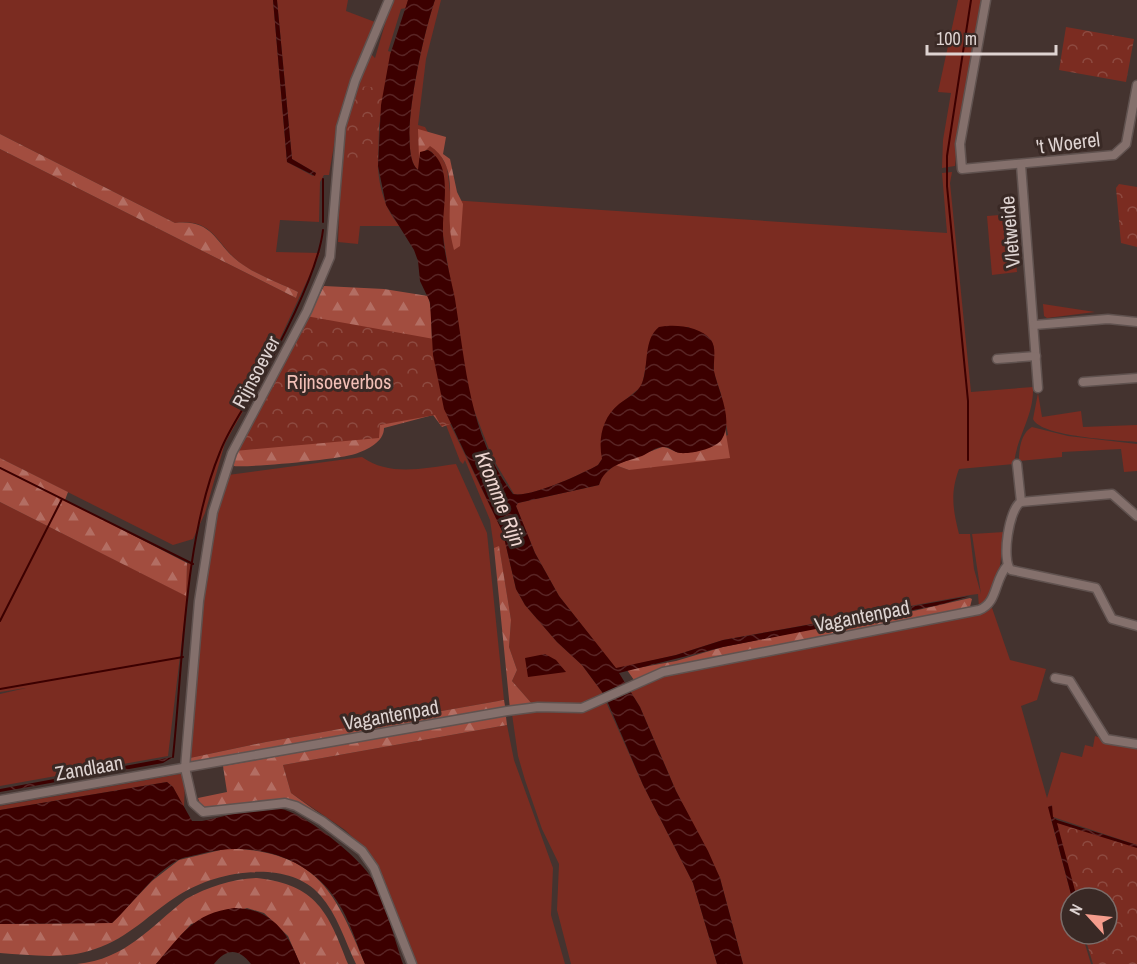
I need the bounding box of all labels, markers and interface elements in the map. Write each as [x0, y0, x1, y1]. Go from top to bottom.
scale bar [927, 18, 1056, 56]
text: 100 m [936, 26, 977, 51]
street label: 't Woerel [1035, 125, 1101, 160]
street label: Vletweide [993, 195, 1026, 269]
street label: Rijnsoever [225, 330, 286, 413]
park label: Rijnsoeverbos [287, 368, 391, 395]
water label: Kromme Rijn [468, 447, 533, 551]
street label: Vagantenpad [812, 593, 912, 638]
street label: Vagantenpad [341, 693, 441, 736]
street label: Zandlaan [53, 748, 125, 787]
north arrow [1059, 886, 1119, 946]
text: N [1064, 900, 1088, 918]

